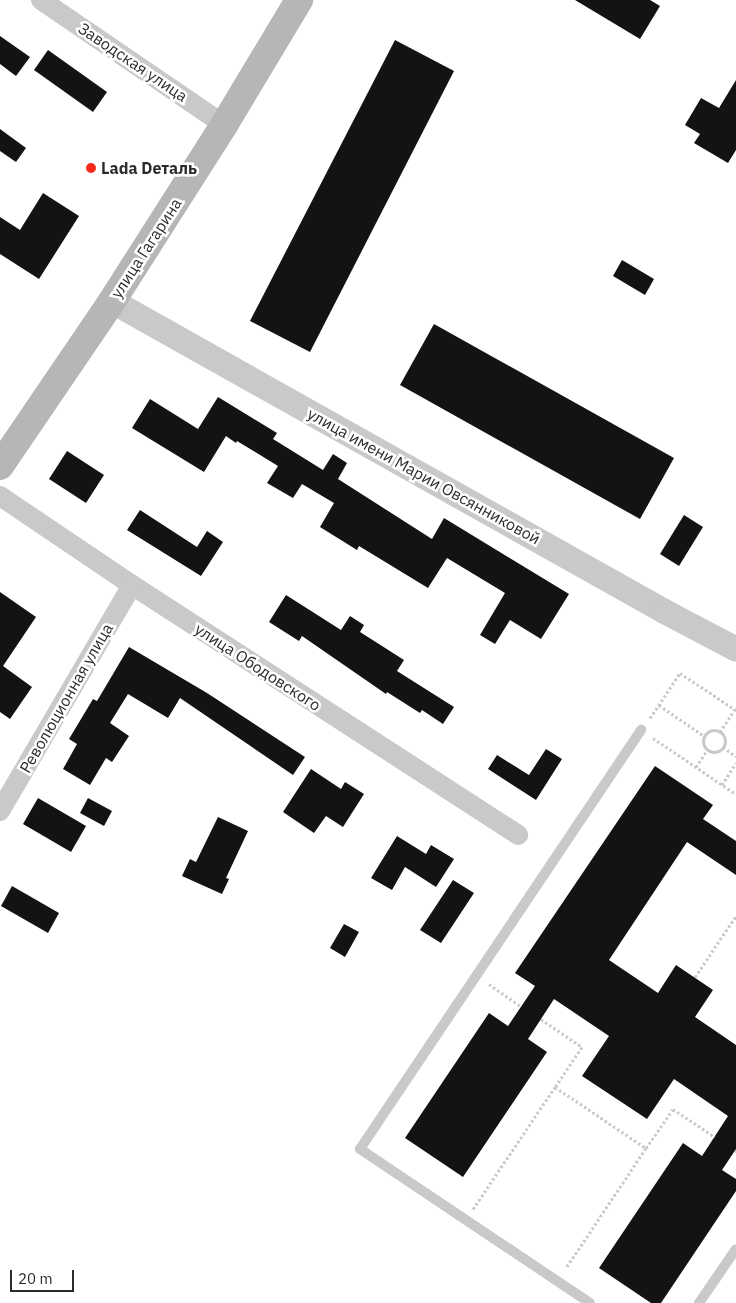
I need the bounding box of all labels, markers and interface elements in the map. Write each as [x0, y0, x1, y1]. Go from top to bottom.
street label: Заводская улица [75, 18, 191, 106]
place label: Lada Dеталь [101, 158, 197, 178]
marker: Lada Dеталь [85, 162, 97, 174]
street label: улица Гагарина [107, 194, 185, 302]
street label: улица имени Марии Овсянниковой [304, 404, 544, 548]
street label: улица Ободовского [192, 619, 324, 715]
street label: Революционная улица [15, 620, 117, 776]
scale bar [12, 1260, 76, 1292]
text: 20 m [18, 1269, 53, 1288]

